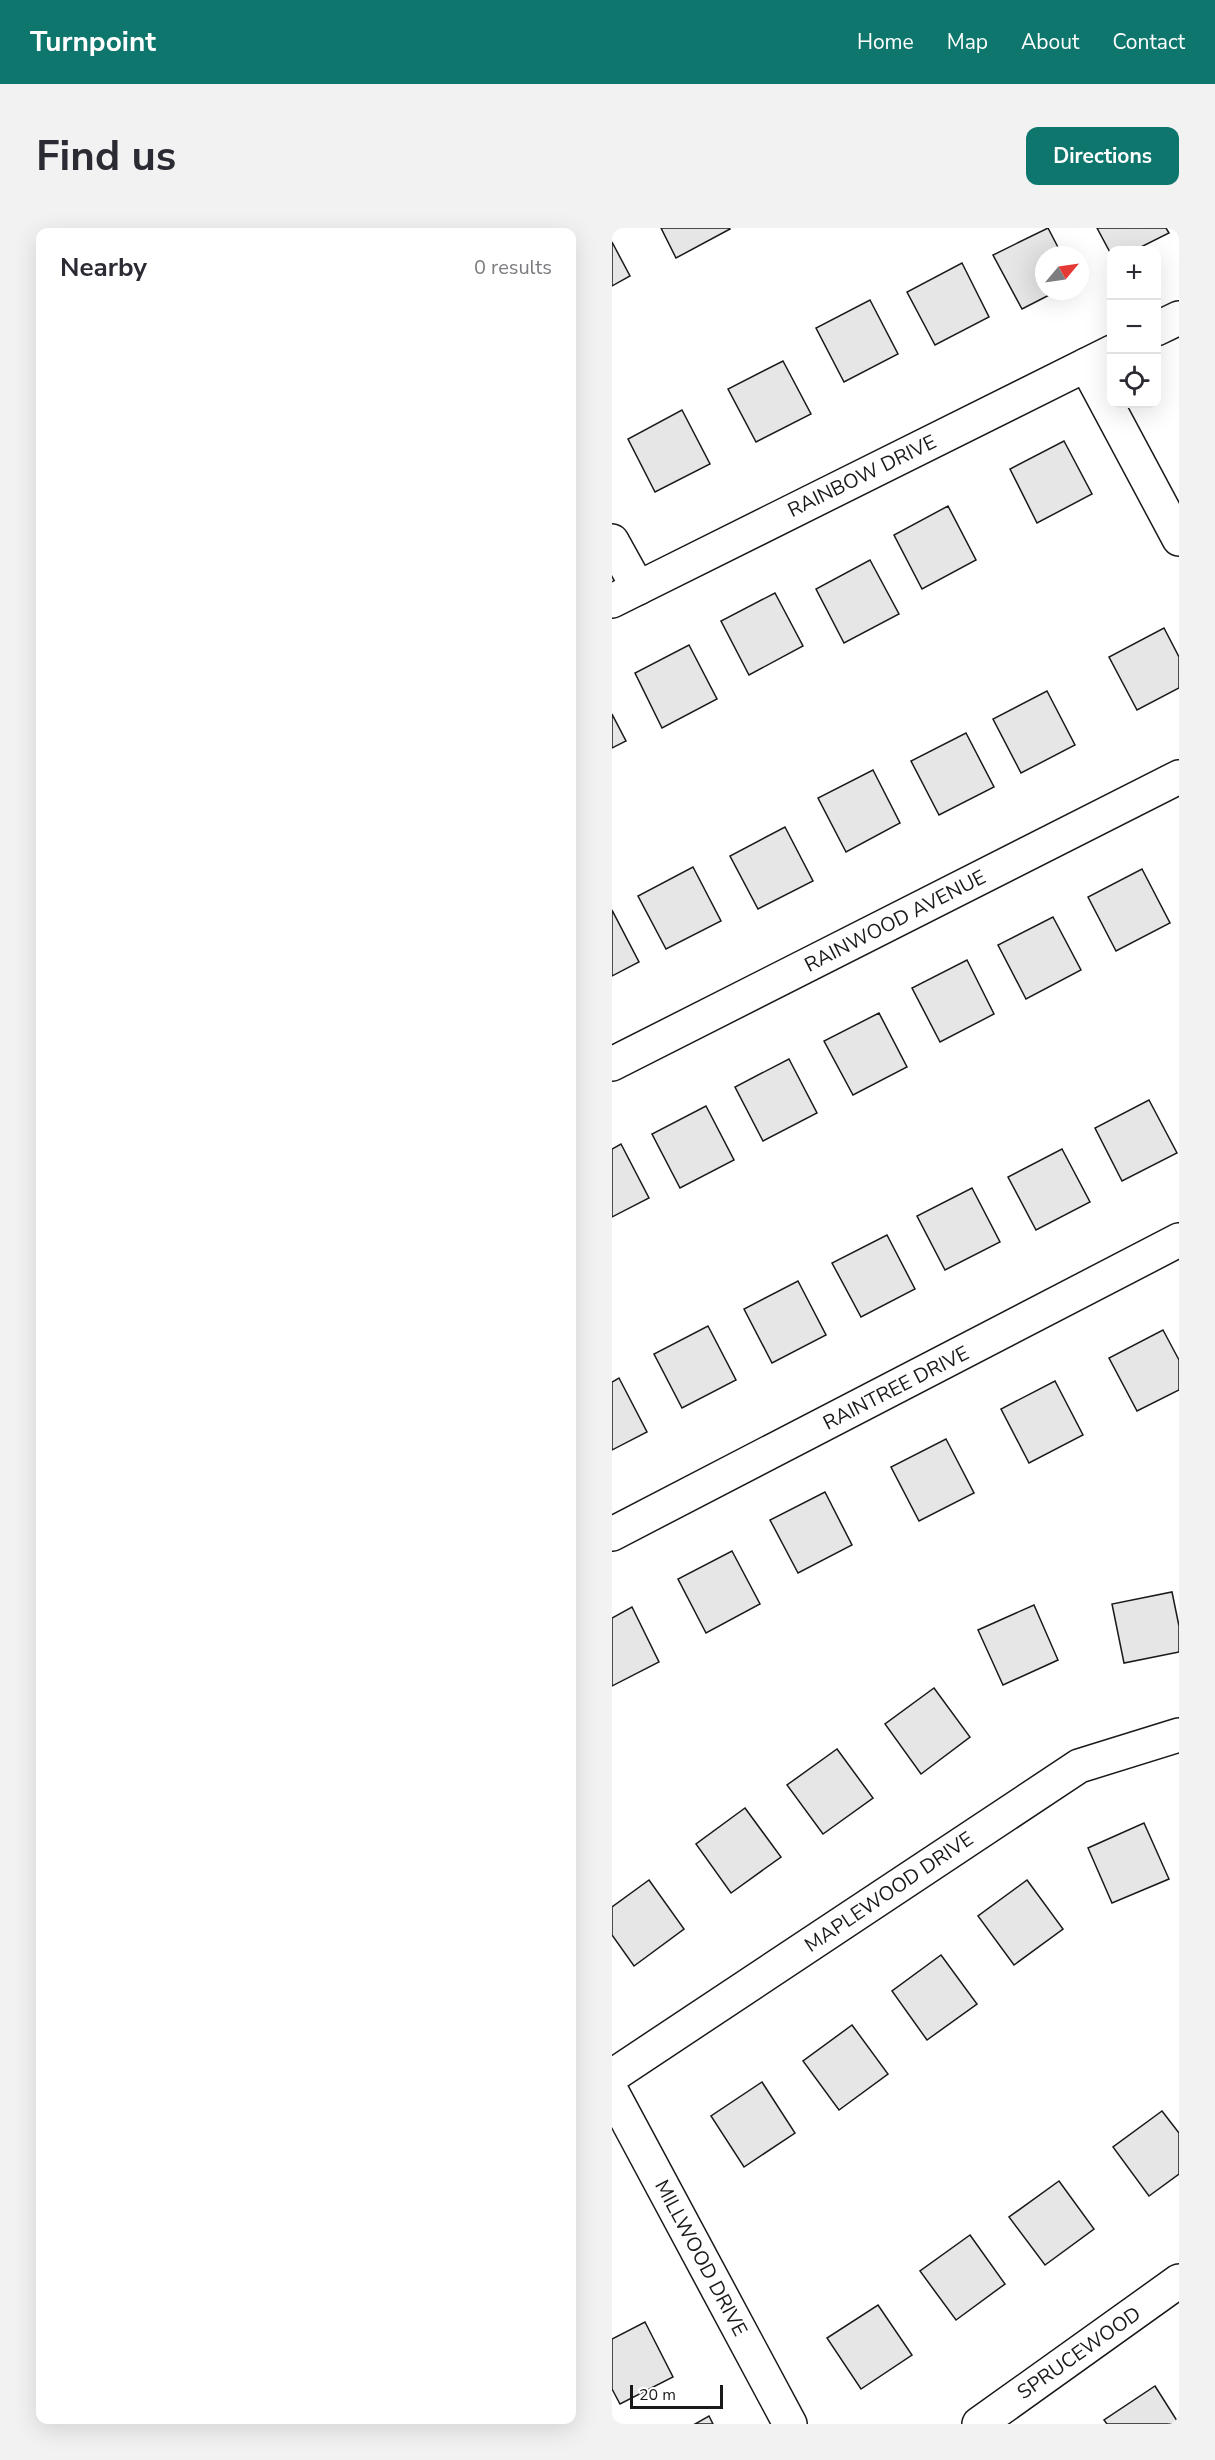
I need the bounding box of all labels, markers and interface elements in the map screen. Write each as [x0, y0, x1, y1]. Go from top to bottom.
text: Turnpoint [30, 23, 156, 61]
text: Home [857, 28, 914, 56]
text: Map [947, 28, 988, 56]
text: About [1021, 28, 1079, 56]
text: Contact [1112, 28, 1185, 56]
button: Directions [1026, 127, 1179, 185]
text: Find us [36, 128, 176, 185]
north arrow [1035, 246, 1089, 300]
map controls [1107, 246, 1161, 408]
button: + [1107, 246, 1161, 300]
text: Nearby [60, 250, 147, 285]
text: 0 results [474, 254, 552, 281]
button: − [1107, 300, 1161, 354]
button: locate [1107, 354, 1161, 408]
street label: RAINBOW DRIVE [783, 428, 941, 524]
street label: RAINWOOD AVENUE [800, 864, 990, 978]
street label: RAINTREE DRIVE [818, 1340, 974, 1436]
street label: MAPLEWOOD DRIVE [799, 1825, 979, 1959]
street label: MILLWOOD DRIVE [648, 2175, 754, 2341]
street label: SPRUCEWOOD [1012, 2300, 1146, 2406]
scale bar [630, 2382, 723, 2410]
text: 20 m [639, 2384, 676, 2406]

